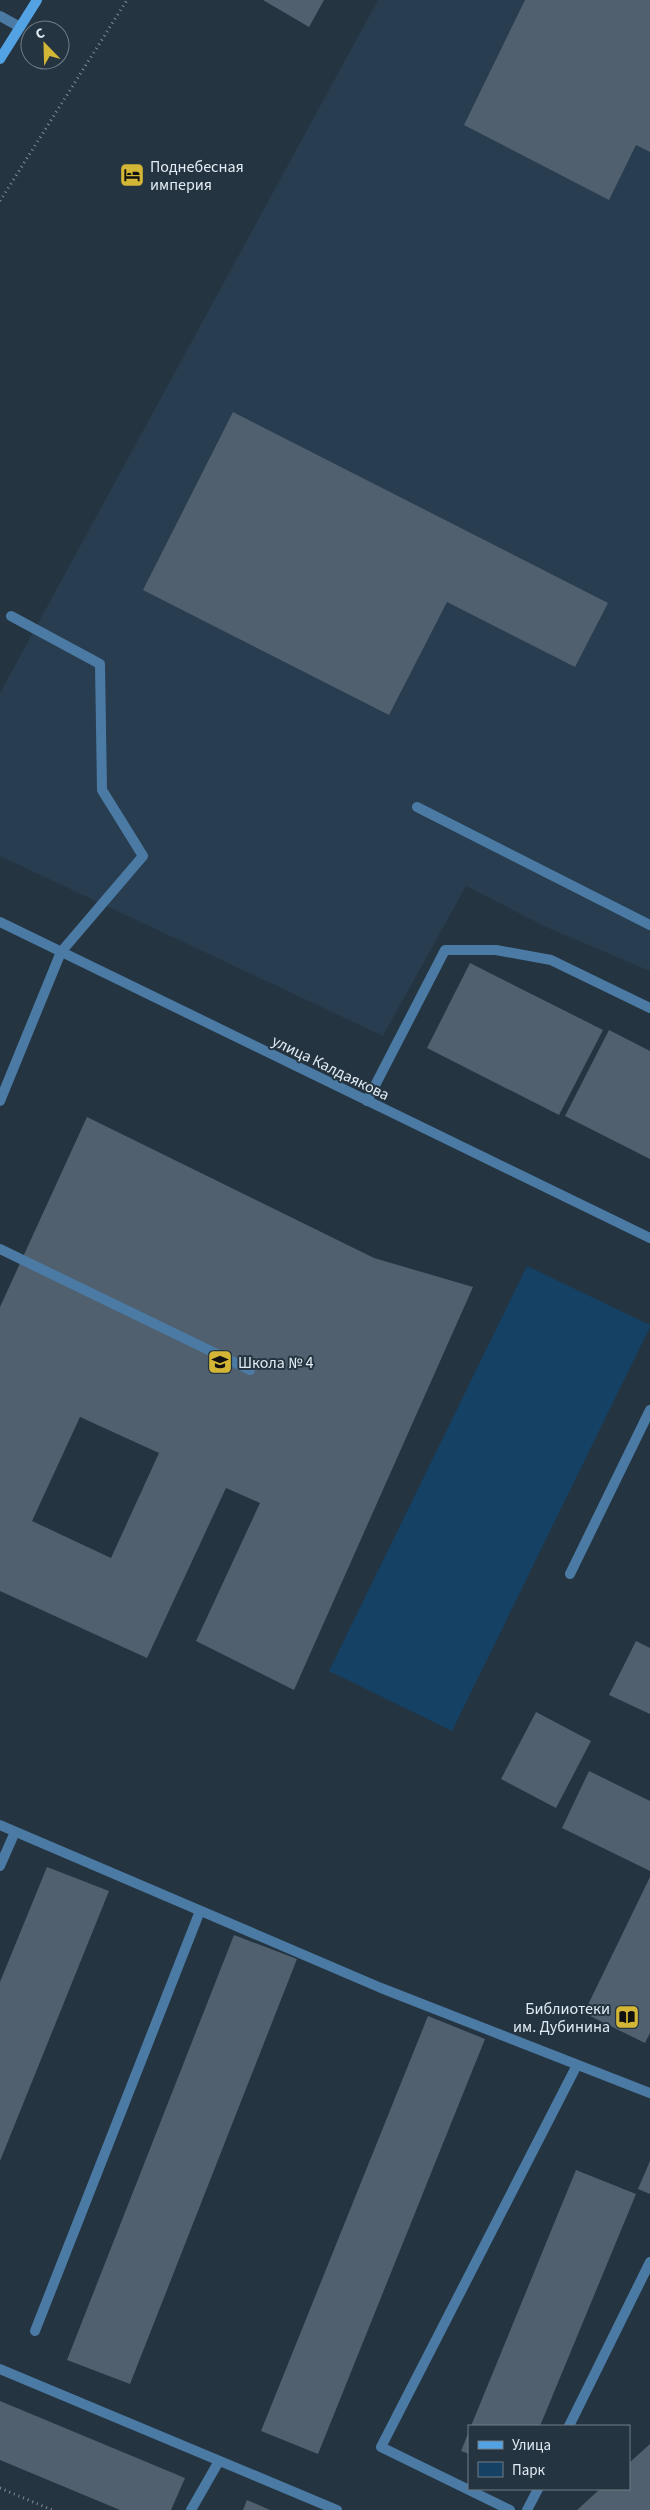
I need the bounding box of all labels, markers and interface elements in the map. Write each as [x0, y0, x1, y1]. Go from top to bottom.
north arrow [20, 20, 70, 70]
text: С [33, 23, 48, 45]
place label: Поднебесная империя [150, 156, 244, 196]
hotel icon: Поднебесная империя [119, 162, 145, 188]
street label: улица Калдаякова [268, 1030, 393, 1106]
school or university icon: Школа № 4 [207, 1349, 233, 1375]
place label: Школа № 4 [238, 1352, 314, 1374]
place label: Библиотеки им. Дубинина [513, 1998, 610, 2038]
library icon: Библиотеки им. Дубинина [614, 2004, 640, 2030]
legend [468, 2425, 630, 2490]
text: Улица [512, 2435, 551, 2456]
text: Парк [512, 2460, 546, 2481]

